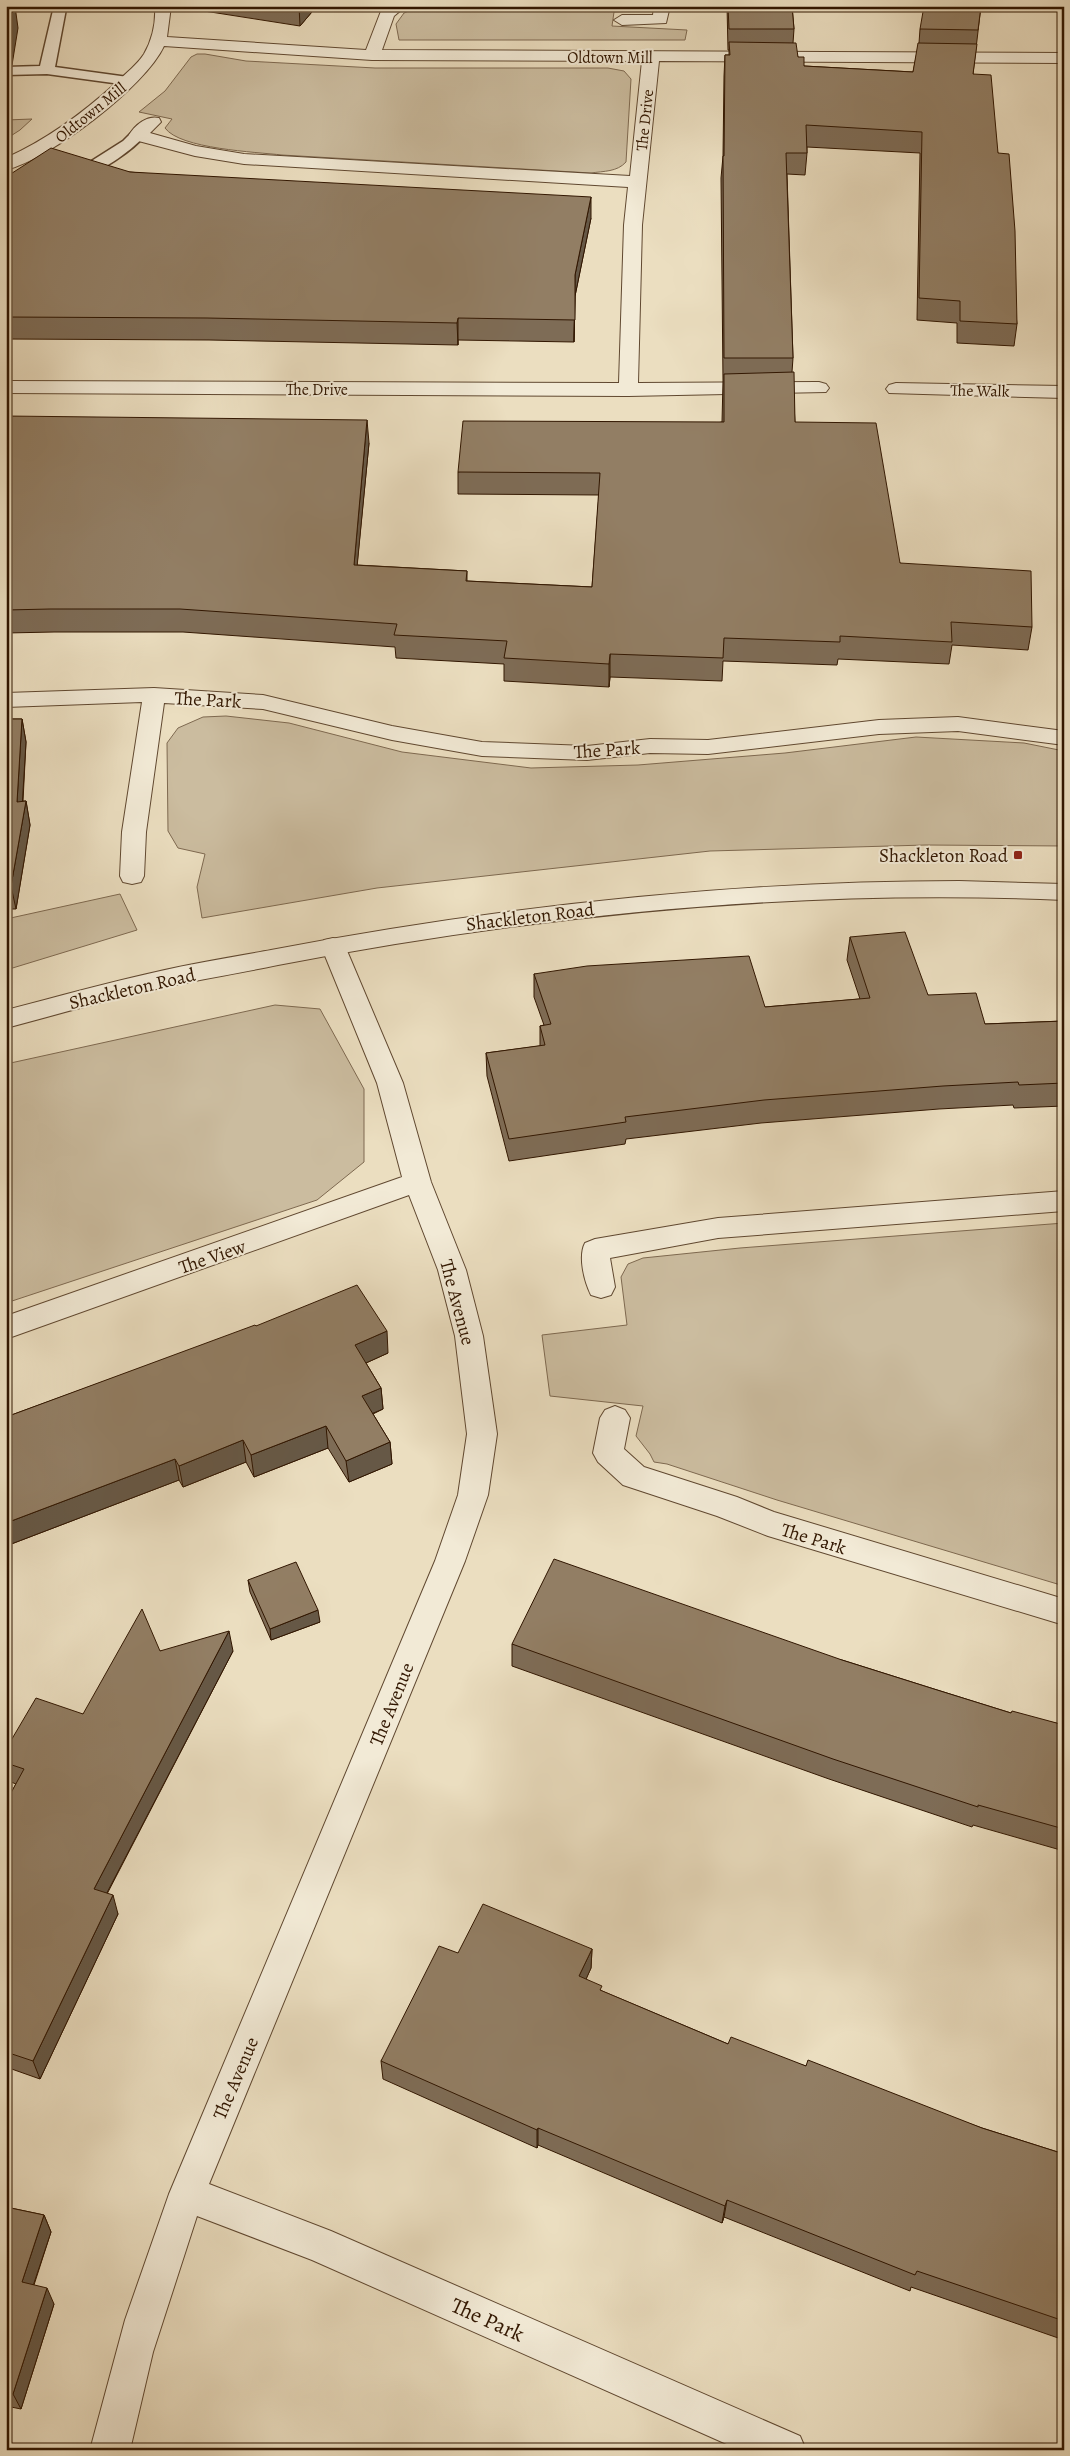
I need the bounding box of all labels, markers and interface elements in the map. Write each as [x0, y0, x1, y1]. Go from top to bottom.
street label: Oldtown Mill [567, 47, 653, 69]
street label: Oldtown Mill [50, 77, 131, 148]
street label: The Drive [631, 88, 659, 152]
street label: The Drive [286, 379, 348, 401]
street label: The Walk [950, 379, 1010, 403]
street label: The Park [174, 685, 243, 715]
street label: The Park [573, 735, 642, 765]
place label: Shackleton Road [879, 843, 1009, 869]
marker: Shackleton Road [1012, 849, 1024, 861]
street label: Shackleton Road [465, 896, 597, 938]
street label: Shackleton Road [66, 962, 199, 1016]
street label: The View [175, 1233, 250, 1280]
street label: The Avenue [433, 1257, 481, 1348]
street label: The Park [778, 1517, 850, 1561]
street label: The Avenue [363, 1659, 420, 1750]
street label: The Avenue [207, 2033, 265, 2124]
street label: The Park [446, 2290, 529, 2349]

